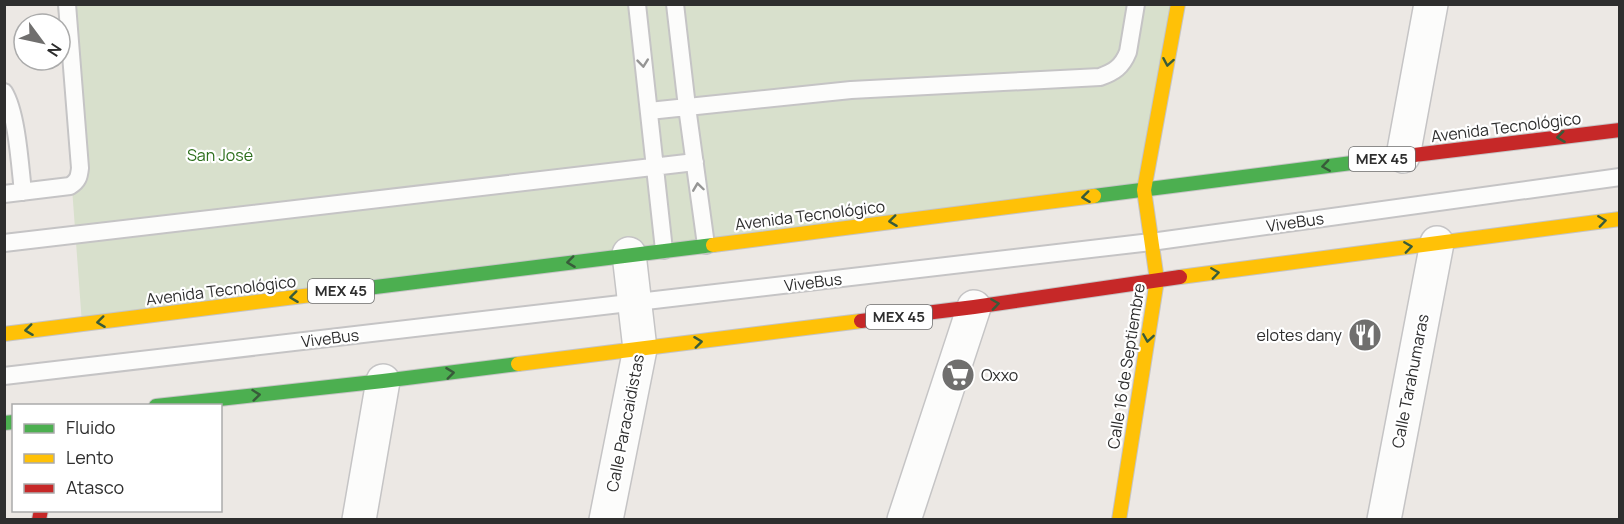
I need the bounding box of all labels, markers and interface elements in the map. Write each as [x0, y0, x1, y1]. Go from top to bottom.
north arrow [12, 12, 72, 72]
text: N [42, 39, 67, 61]
one-way arrow [1162, 57, 1174, 67]
one-way arrow [637, 58, 649, 67]
street label: Avenida Tecnológico [1430, 107, 1582, 147]
one-way arrow [1557, 130, 1566, 143]
park label: San José [187, 144, 253, 166]
road number: MEX 45 [1349, 147, 1415, 171]
one-way arrow [1322, 159, 1331, 172]
one-way arrow [693, 182, 705, 191]
one-way arrow [1082, 191, 1091, 203]
street label: Avenida Tecnológico [734, 195, 886, 235]
street label: ViveBus [1265, 207, 1325, 237]
one-way arrow [888, 215, 897, 227]
one-way arrow [1597, 216, 1606, 228]
one-way arrow [1404, 241, 1413, 254]
one-way arrow [566, 255, 575, 267]
one-way arrow [1210, 267, 1220, 279]
street label: ViveBus [783, 268, 843, 296]
street label: Avenida Tecnológico [145, 270, 297, 310]
road number: MEX 45 [308, 279, 374, 303]
street label: Calle 16 de Septiembre [1102, 282, 1150, 450]
one-way arrow [289, 290, 299, 303]
one-way arrow [991, 299, 1000, 311]
road number: MEX 45 [866, 305, 932, 329]
street label: Calle Tarahumaras [1386, 312, 1434, 450]
one-way arrow [96, 315, 105, 327]
restaurant icon: elotes dany [1347, 317, 1383, 353]
one-way arrow [25, 324, 34, 336]
street label: ViveBus [300, 324, 360, 352]
place label: elotes dany [1256, 324, 1343, 346]
one-way arrow [1142, 334, 1154, 343]
one-way arrow [693, 336, 702, 349]
street label: Calle Paracaidistas [601, 352, 649, 494]
supermarket icon: Oxxo [940, 357, 976, 393]
place label: Oxxo [981, 364, 1018, 386]
one-way arrow [445, 367, 454, 380]
one-way arrow [251, 389, 260, 402]
legend [12, 404, 222, 512]
text: Fluido [66, 415, 115, 439]
text: Lento [66, 445, 114, 469]
text: Atasco [66, 475, 124, 499]

